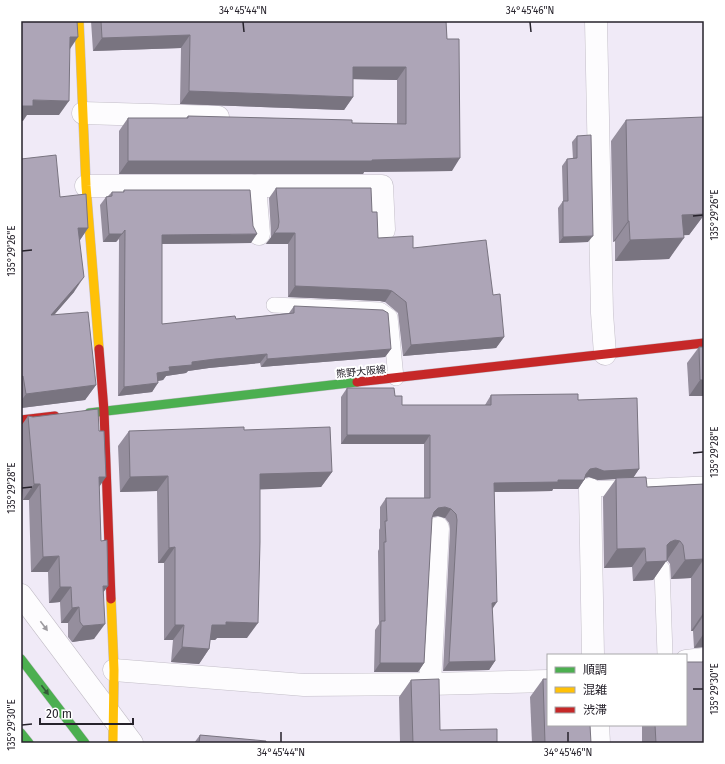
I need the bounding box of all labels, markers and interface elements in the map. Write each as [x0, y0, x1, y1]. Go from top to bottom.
text: 34°45'44"N [219, 5, 267, 17]
text: 34°45'46"N [506, 5, 554, 17]
text: 135°29'26"E [709, 189, 721, 241]
text: 135°29'26"E [6, 225, 18, 277]
street label: 熊野大阪線 [336, 363, 387, 381]
text: 135°29'28"E [709, 426, 721, 478]
text: 135°29'28"E [6, 462, 18, 514]
one-way arrow [40, 621, 48, 632]
legend [547, 654, 687, 726]
text: 順調 [583, 663, 607, 677]
text: 135°29'30"E [709, 663, 721, 715]
text: 混雑 [583, 683, 607, 697]
one-way arrow [40, 685, 49, 696]
text: 135°29'30"E [6, 699, 18, 751]
scale bar [40, 700, 133, 726]
text: 渋滞 [583, 703, 607, 717]
text: 20 m [46, 707, 72, 721]
text: 34°45'44"N [257, 747, 305, 759]
text: 34°45'46"N [544, 747, 592, 759]

